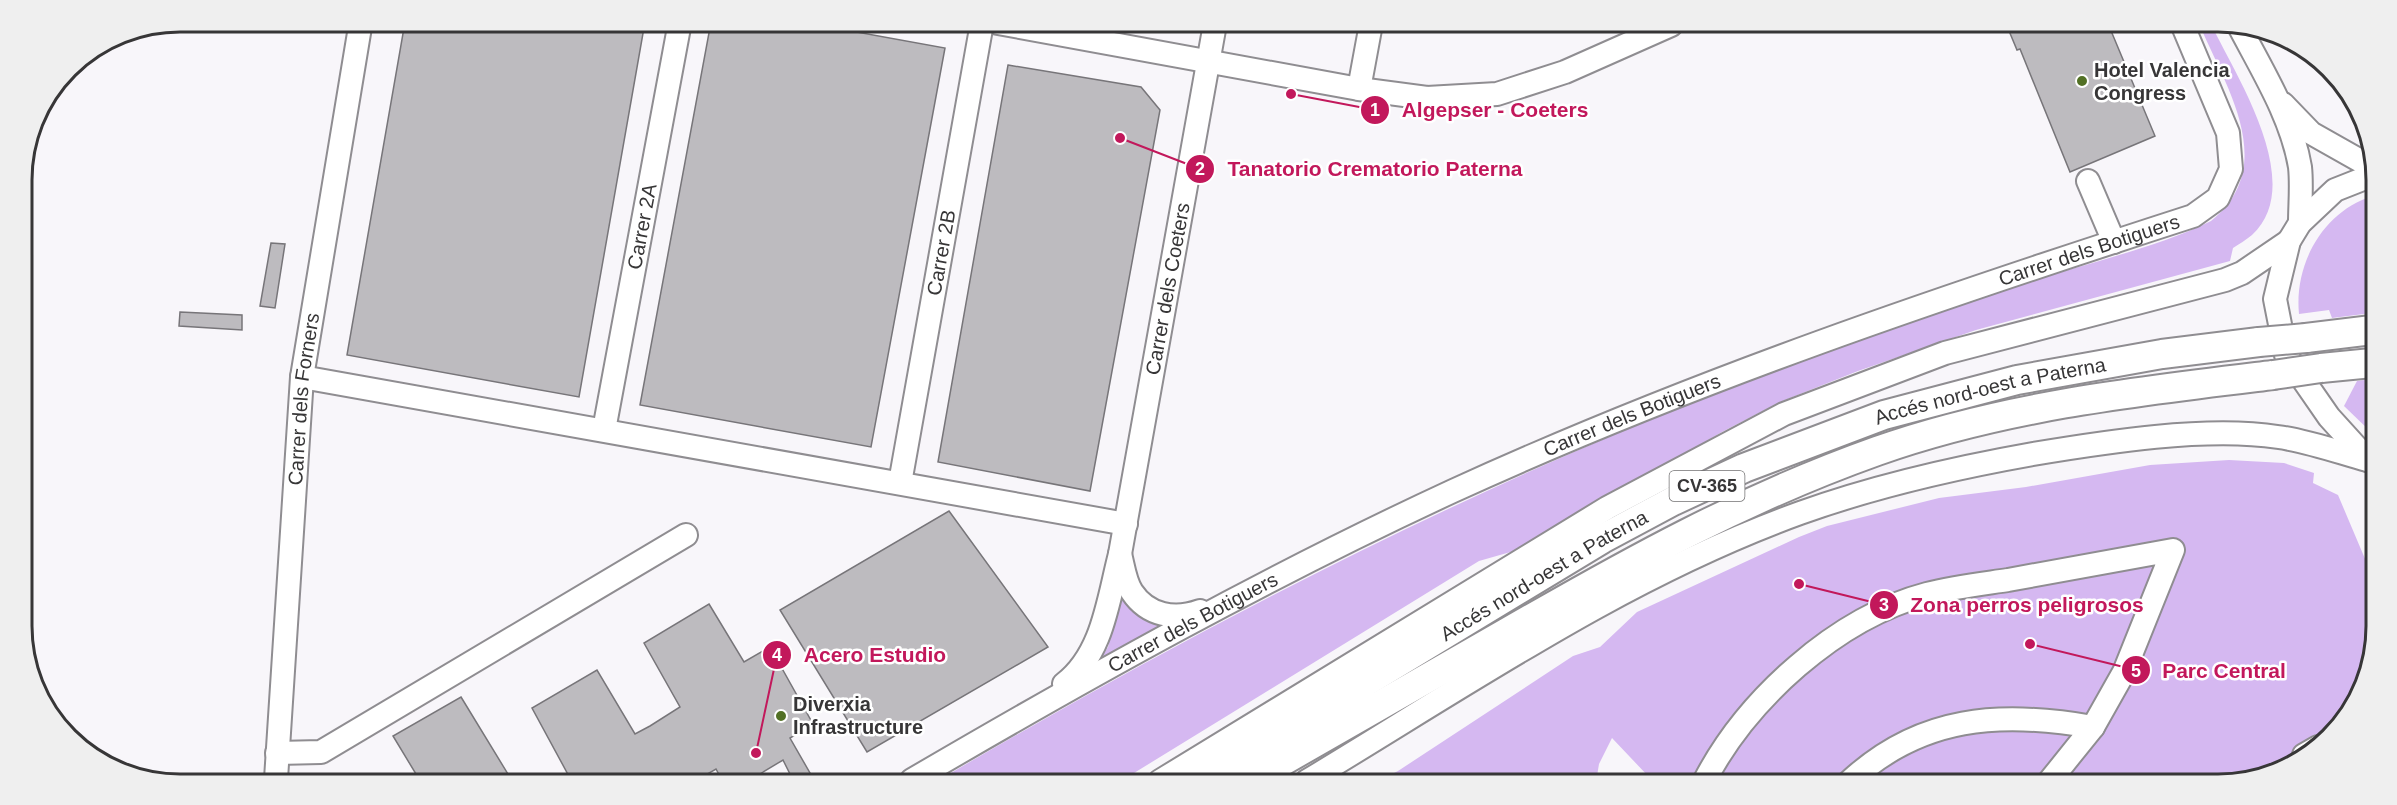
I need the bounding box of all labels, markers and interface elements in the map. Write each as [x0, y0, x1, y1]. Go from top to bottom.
place label: Hotel Valencia Congress [2094, 59, 2230, 104]
marker: Hotel Valencia Congress [2075, 74, 2089, 88]
callout: Algepser - Coeters [1360, 90, 1600, 129]
text: Algepser - Coeters [1402, 98, 1588, 121]
text: 1 [1370, 100, 1380, 120]
callout: Tanatorio Crematorio Paterna [1185, 150, 1534, 189]
text: Tanatorio Crematorio Paterna [1228, 157, 1523, 180]
text: 2 [1195, 159, 1205, 179]
street label: Carrer 2A [623, 181, 661, 271]
street label: Carrer dels Coeters [1141, 201, 1194, 377]
street label: Carrer 2B [923, 208, 960, 297]
street label: Carrer dels Botiguers [1996, 210, 2182, 290]
street label: Carrer dels Forners [284, 311, 323, 486]
street label: Accés nord-oest a Paterna [1871, 353, 2108, 429]
street label: Carrer dels Botiguers [1540, 369, 1724, 461]
road number: CV-365 [1670, 471, 1744, 501]
street label: Accés nord-oest a Paterna [1436, 505, 1652, 645]
street label: Carrer dels Botiguers [1104, 568, 1281, 677]
callout: Zona perros peligrosos [1869, 586, 2156, 625]
text: Zona perros peligrosos [1910, 593, 2144, 616]
text: 3 [1879, 595, 1889, 615]
callout: Acero Estudio [762, 635, 958, 674]
text: Acero Estudio [804, 643, 946, 666]
text: 4 [772, 645, 782, 665]
callout: Parc Central [2121, 651, 2298, 690]
text: Parc Central [2162, 659, 2286, 682]
text: 5 [2131, 661, 2141, 681]
place label: Diverxia Infrastructure [793, 693, 923, 738]
marker: Diverxia Infrastructure [774, 709, 788, 723]

